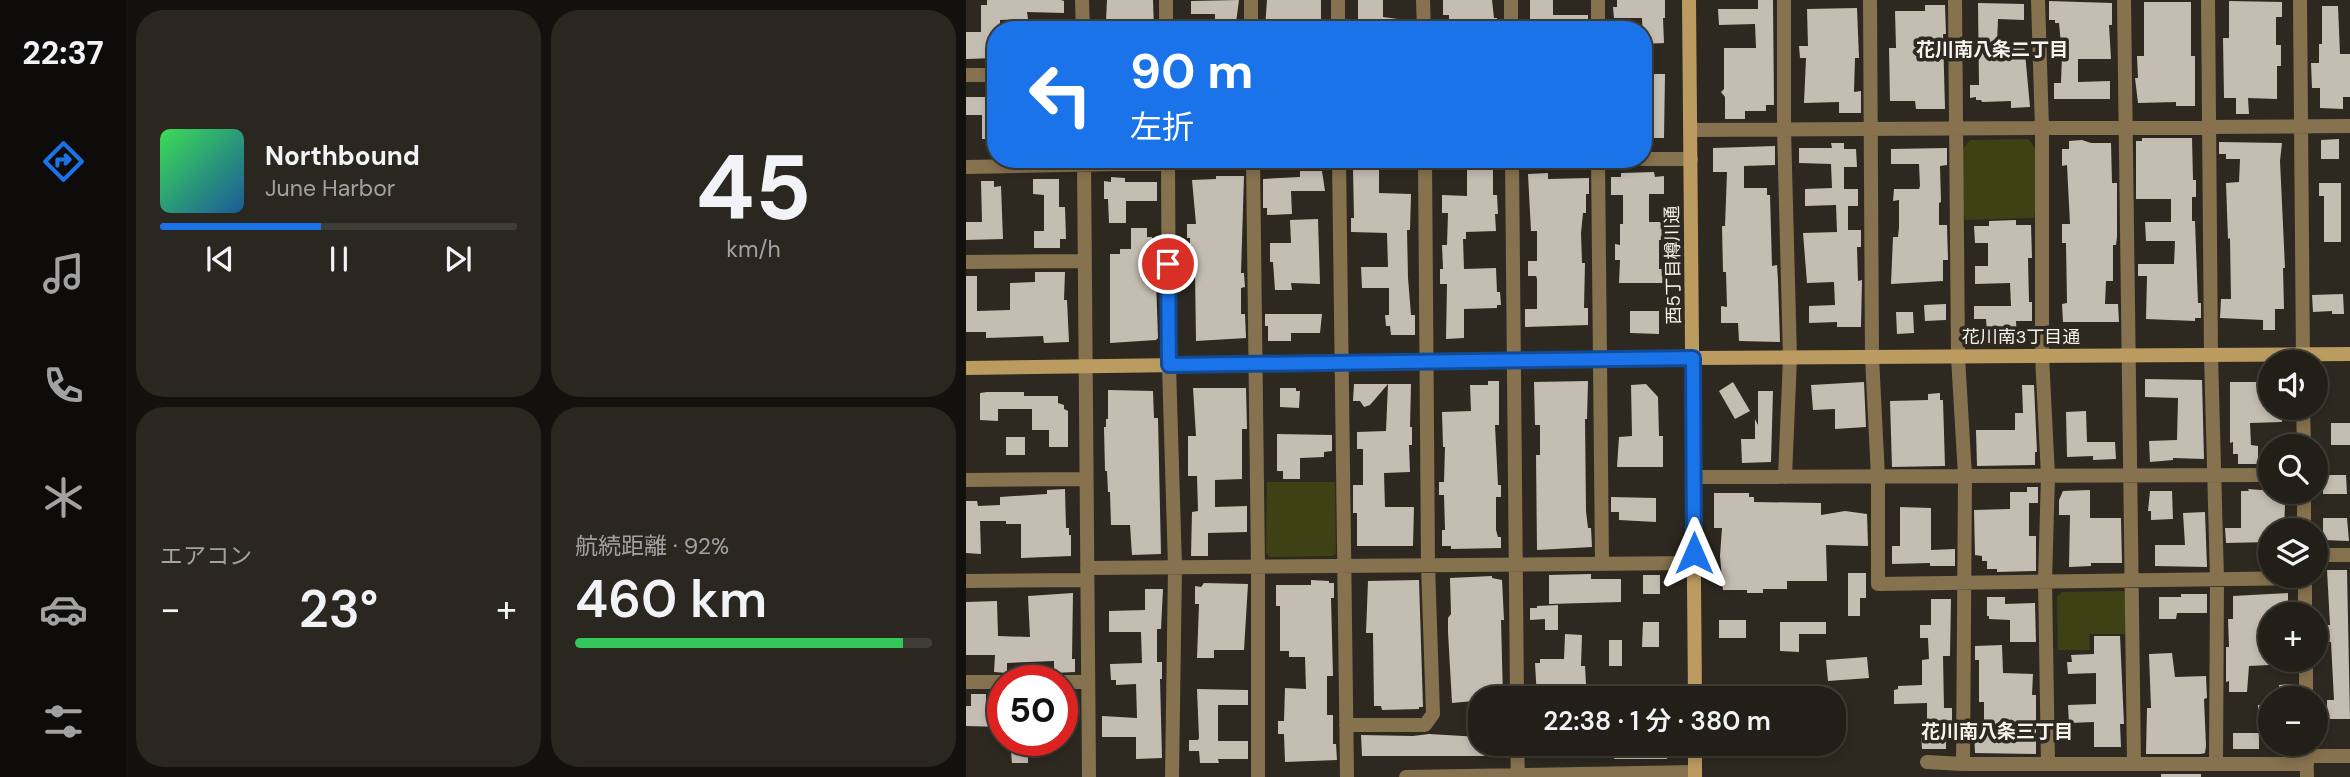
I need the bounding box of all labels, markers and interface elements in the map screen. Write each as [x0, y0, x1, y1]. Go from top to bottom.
text: 22:37 [22, 32, 104, 74]
district label: 花川南八条二丁目 [1916, 37, 2068, 62]
text: 90 m [1130, 39, 1253, 103]
icon: left [1015, 49, 1106, 140]
text: 左折 [1130, 106, 1194, 148]
text: 45 [696, 129, 811, 247]
icon: directions [39, 137, 88, 186]
text: Northbound [265, 139, 420, 173]
text: June Harbor [265, 173, 395, 203]
street label: 西5丁目樽川通 [1660, 205, 1686, 325]
text: km/h [726, 234, 781, 264]
pin [1138, 234, 1198, 294]
icon: previous [201, 240, 239, 278]
icon: pause [320, 240, 358, 278]
icon: next [439, 240, 477, 278]
icon: arrive [1149, 245, 1187, 283]
icon: music [39, 249, 88, 298]
street label: 花川南3丁目通 [1962, 325, 2080, 349]
map controls [2258, 350, 2328, 756]
button: sound [2258, 350, 2328, 420]
icon: phone [39, 361, 88, 410]
button: search [2258, 434, 2328, 504]
icon: climate [39, 473, 88, 522]
position arrow [1657, 516, 1731, 590]
button: layers [2258, 518, 2328, 588]
text: 航続距離 · 92% [575, 531, 729, 561]
text: エアコン [160, 541, 252, 571]
text: 460 km [575, 565, 767, 633]
text: 23° [299, 575, 378, 643]
text: − [160, 584, 181, 634]
text: + [496, 584, 517, 634]
icon: car [39, 585, 88, 634]
button: + [2258, 602, 2328, 672]
speed limit sign: 50 [987, 665, 1078, 756]
button: − [2258, 686, 2328, 756]
icon: filters [39, 697, 88, 746]
text: 22:38 · 1 分 · 380 m [1543, 704, 1771, 738]
district label: 花川南八条三丁目 [1921, 719, 2073, 744]

